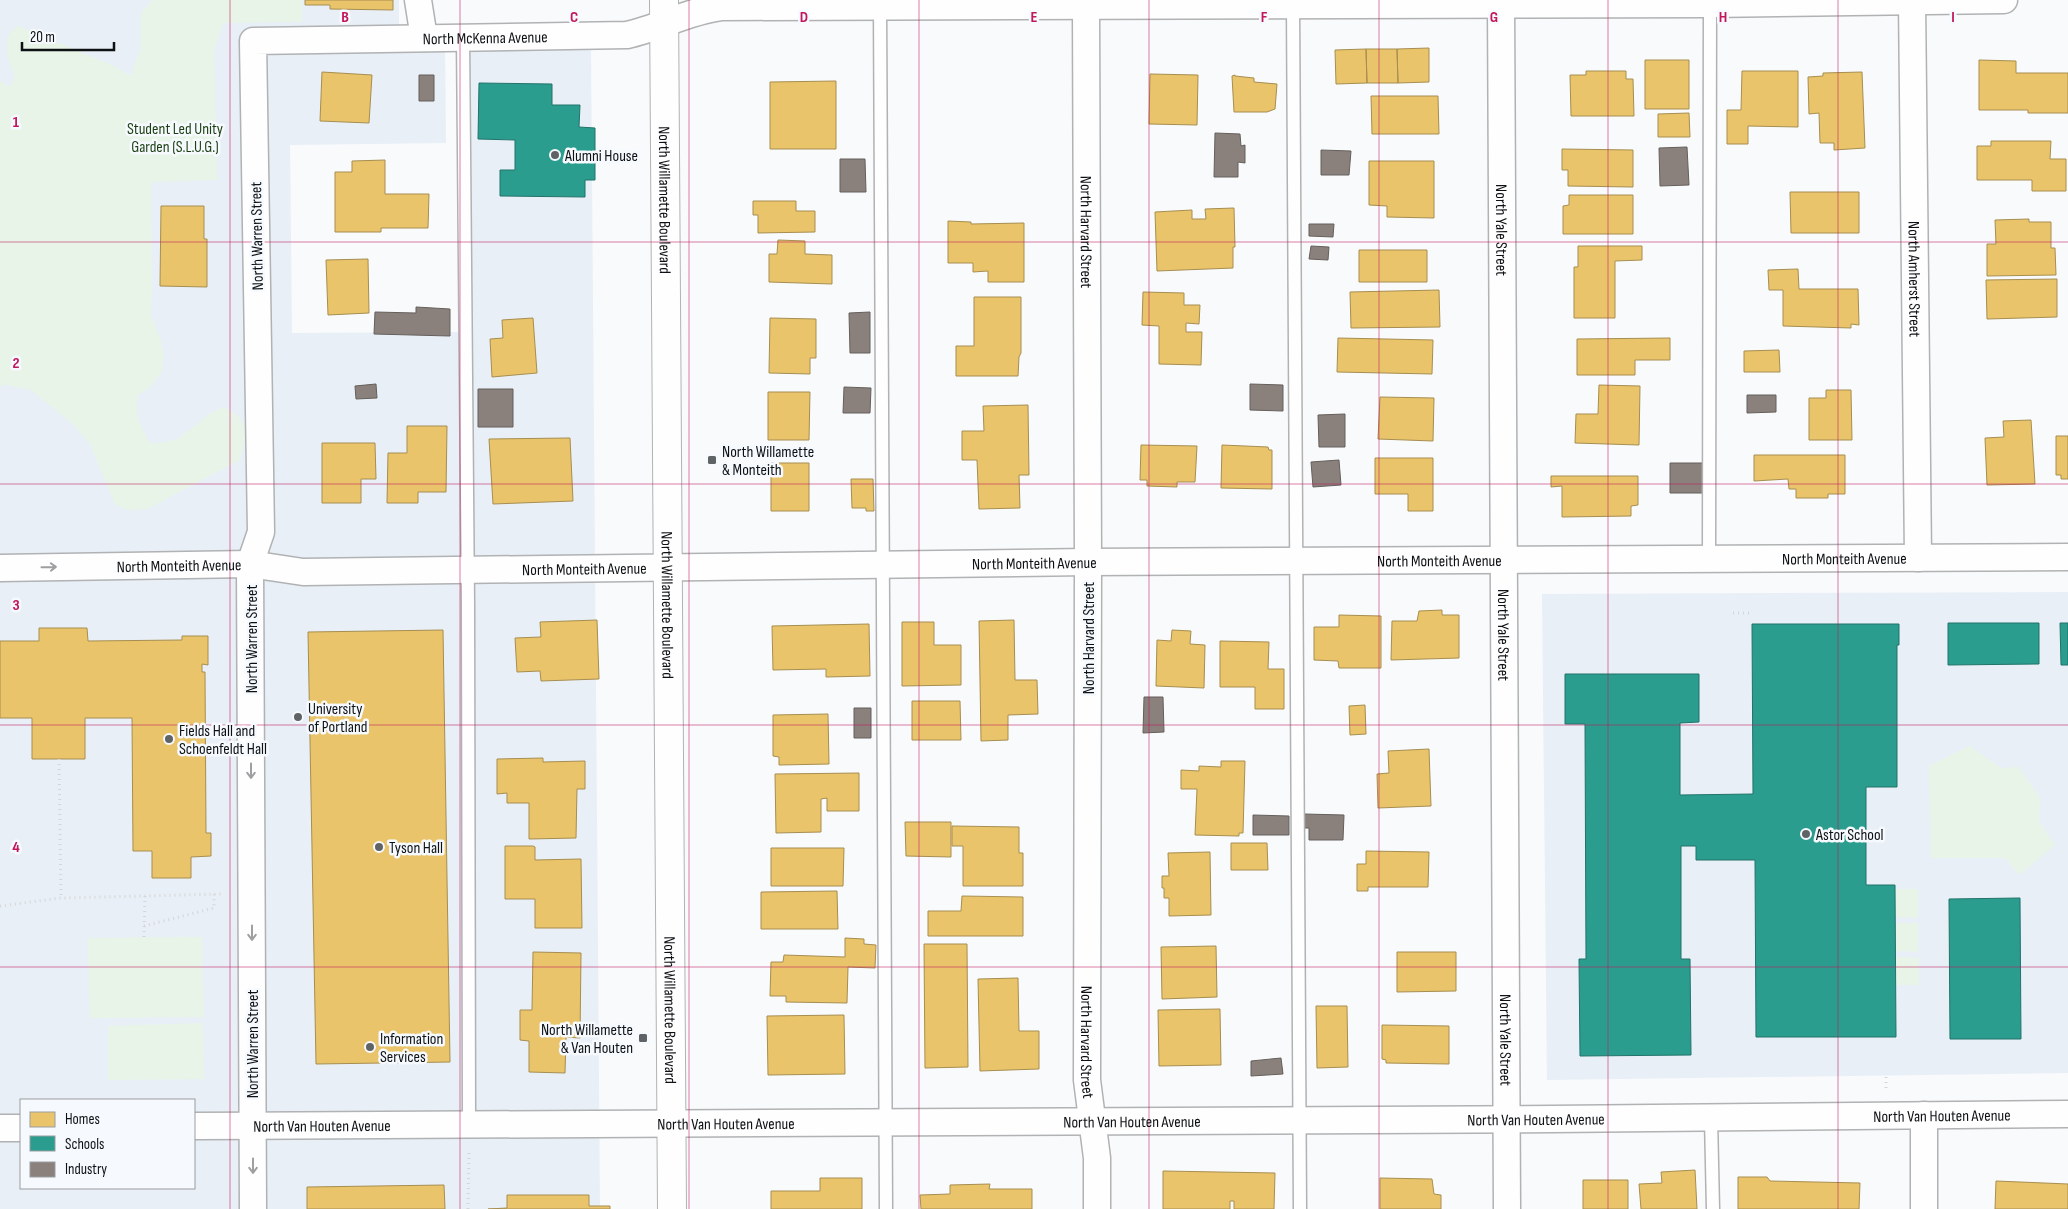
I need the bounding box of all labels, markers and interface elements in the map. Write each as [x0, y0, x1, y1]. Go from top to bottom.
text: B [341, 8, 349, 27]
text: C [570, 8, 578, 27]
text: D [800, 8, 808, 27]
text: E [1031, 8, 1038, 27]
text: F [1261, 8, 1268, 27]
text: G [1490, 8, 1498, 27]
text: H [1719, 8, 1727, 27]
text: I [1951, 8, 1955, 27]
scale bar [22, 20, 115, 52]
text: 20 m [30, 28, 55, 47]
street label: North McKenna Avenue [423, 28, 548, 49]
text: 1 [13, 113, 20, 132]
park label: Student Led Unity Garden (S.L.U.G.) [127, 120, 223, 157]
street label: North Willamette Boulevard [654, 126, 674, 274]
place label: Alumni House [564, 147, 638, 166]
marker: Alumni House [549, 149, 561, 161]
street label: North Harvard Street [1076, 176, 1095, 288]
street label: North Warren Street [247, 181, 268, 290]
street label: North Yale Street [1491, 184, 1510, 276]
street label: North Amherst Street [1903, 221, 1924, 337]
text: 2 [12, 354, 20, 373]
place label: North Willamette & Monteith [722, 443, 814, 480]
marker: North Willamette & Monteith [706, 454, 718, 466]
street label: North Willamette Boulevard [657, 531, 676, 679]
street label: North Monteith Avenue [1782, 550, 1907, 569]
street label: North Monteith Avenue [1377, 552, 1502, 572]
street label: North Monteith Avenue [972, 554, 1097, 574]
street label: North Monteith Avenue [117, 556, 241, 577]
street label: North Monteith Avenue [522, 560, 647, 580]
one-way arrow [40, 563, 56, 572]
street label: North Harvard Street [1080, 582, 1099, 694]
street label: North Warren Street [243, 585, 262, 693]
street label: North Yale Street [1493, 589, 1512, 681]
text: 3 [12, 596, 20, 615]
place label: University of Portland [308, 700, 367, 737]
marker: University of Portland [292, 711, 304, 723]
place label: Fields Hall and Schoenfeldt Hall [179, 722, 267, 759]
marker: Fields Hall and Schoenfeldt Hall [163, 733, 175, 745]
one-way arrow [246, 762, 256, 778]
place label: Astor School [1815, 826, 1884, 845]
marker: Astor School [1800, 828, 1812, 840]
text: 4 [12, 838, 20, 857]
place label: Tyson Hall [389, 839, 443, 858]
marker: Tyson Hall [373, 841, 385, 853]
one-way arrow [247, 924, 257, 941]
street label: North Willamette Boulevard [659, 936, 679, 1084]
street label: North Harvard Street [1076, 986, 1097, 1100]
street label: North Warren Street [244, 990, 263, 1098]
street label: North Yale Street [1495, 994, 1514, 1086]
place label: North Willamette & Van Houten [541, 1021, 633, 1058]
place label: Information Services [380, 1030, 443, 1067]
marker: North Willamette & Van Houten [637, 1032, 649, 1044]
marker: Information Services [364, 1041, 376, 1053]
legend [20, 1099, 195, 1189]
street label: North Van Houten Avenue [1873, 1107, 2011, 1127]
text: Homes [65, 1110, 100, 1129]
street label: North Van Houten Avenue [1467, 1110, 1605, 1130]
street label: North Van Houten Avenue [1063, 1113, 1201, 1133]
street label: North Van Houten Avenue [657, 1115, 795, 1135]
street label: North Van Houten Avenue [253, 1117, 391, 1137]
text: Schools [65, 1135, 104, 1154]
one-way arrow [248, 1157, 258, 1173]
text: Industry [65, 1160, 107, 1179]

